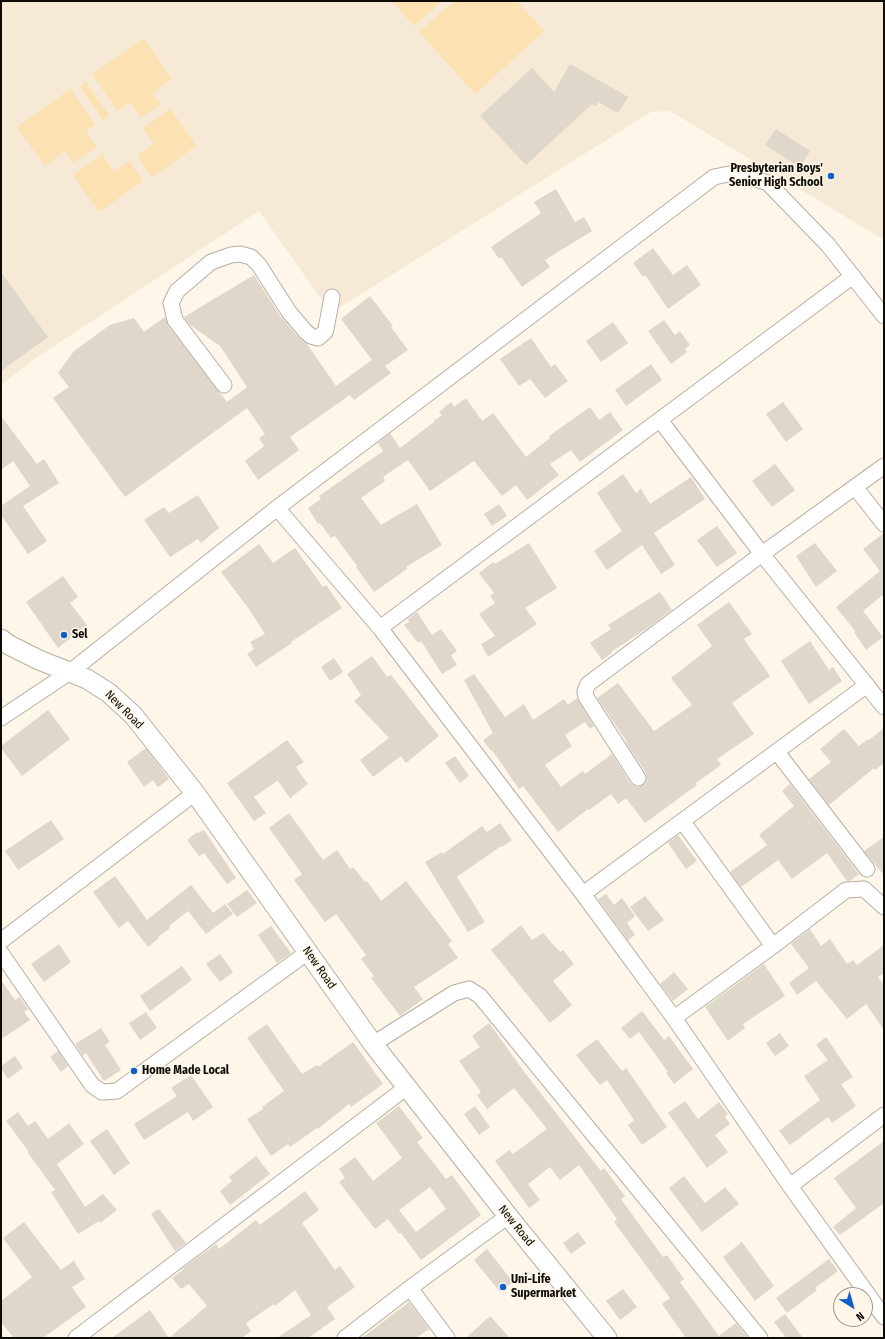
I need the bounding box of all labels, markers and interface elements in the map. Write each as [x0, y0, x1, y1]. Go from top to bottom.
place label: Presbyterian Boys' Senior High School [729, 162, 823, 190]
marker: Presbyterian Boys' Senior High School [826, 171, 836, 181]
place label: Sel [72, 628, 88, 642]
marker: Sel [59, 630, 69, 640]
street label: New Road [102, 688, 146, 732]
street label: New Road [299, 944, 339, 992]
place label: Home Made Local [142, 1064, 229, 1078]
marker: Home Made Local [129, 1066, 139, 1076]
street label: New Road [495, 1203, 537, 1249]
place label: Uni-Life Supermarket [511, 1273, 576, 1301]
marker: Uni-Life Supermarket [498, 1282, 508, 1292]
north arrow [833, 1287, 873, 1327]
text: N [853, 1309, 866, 1323]

